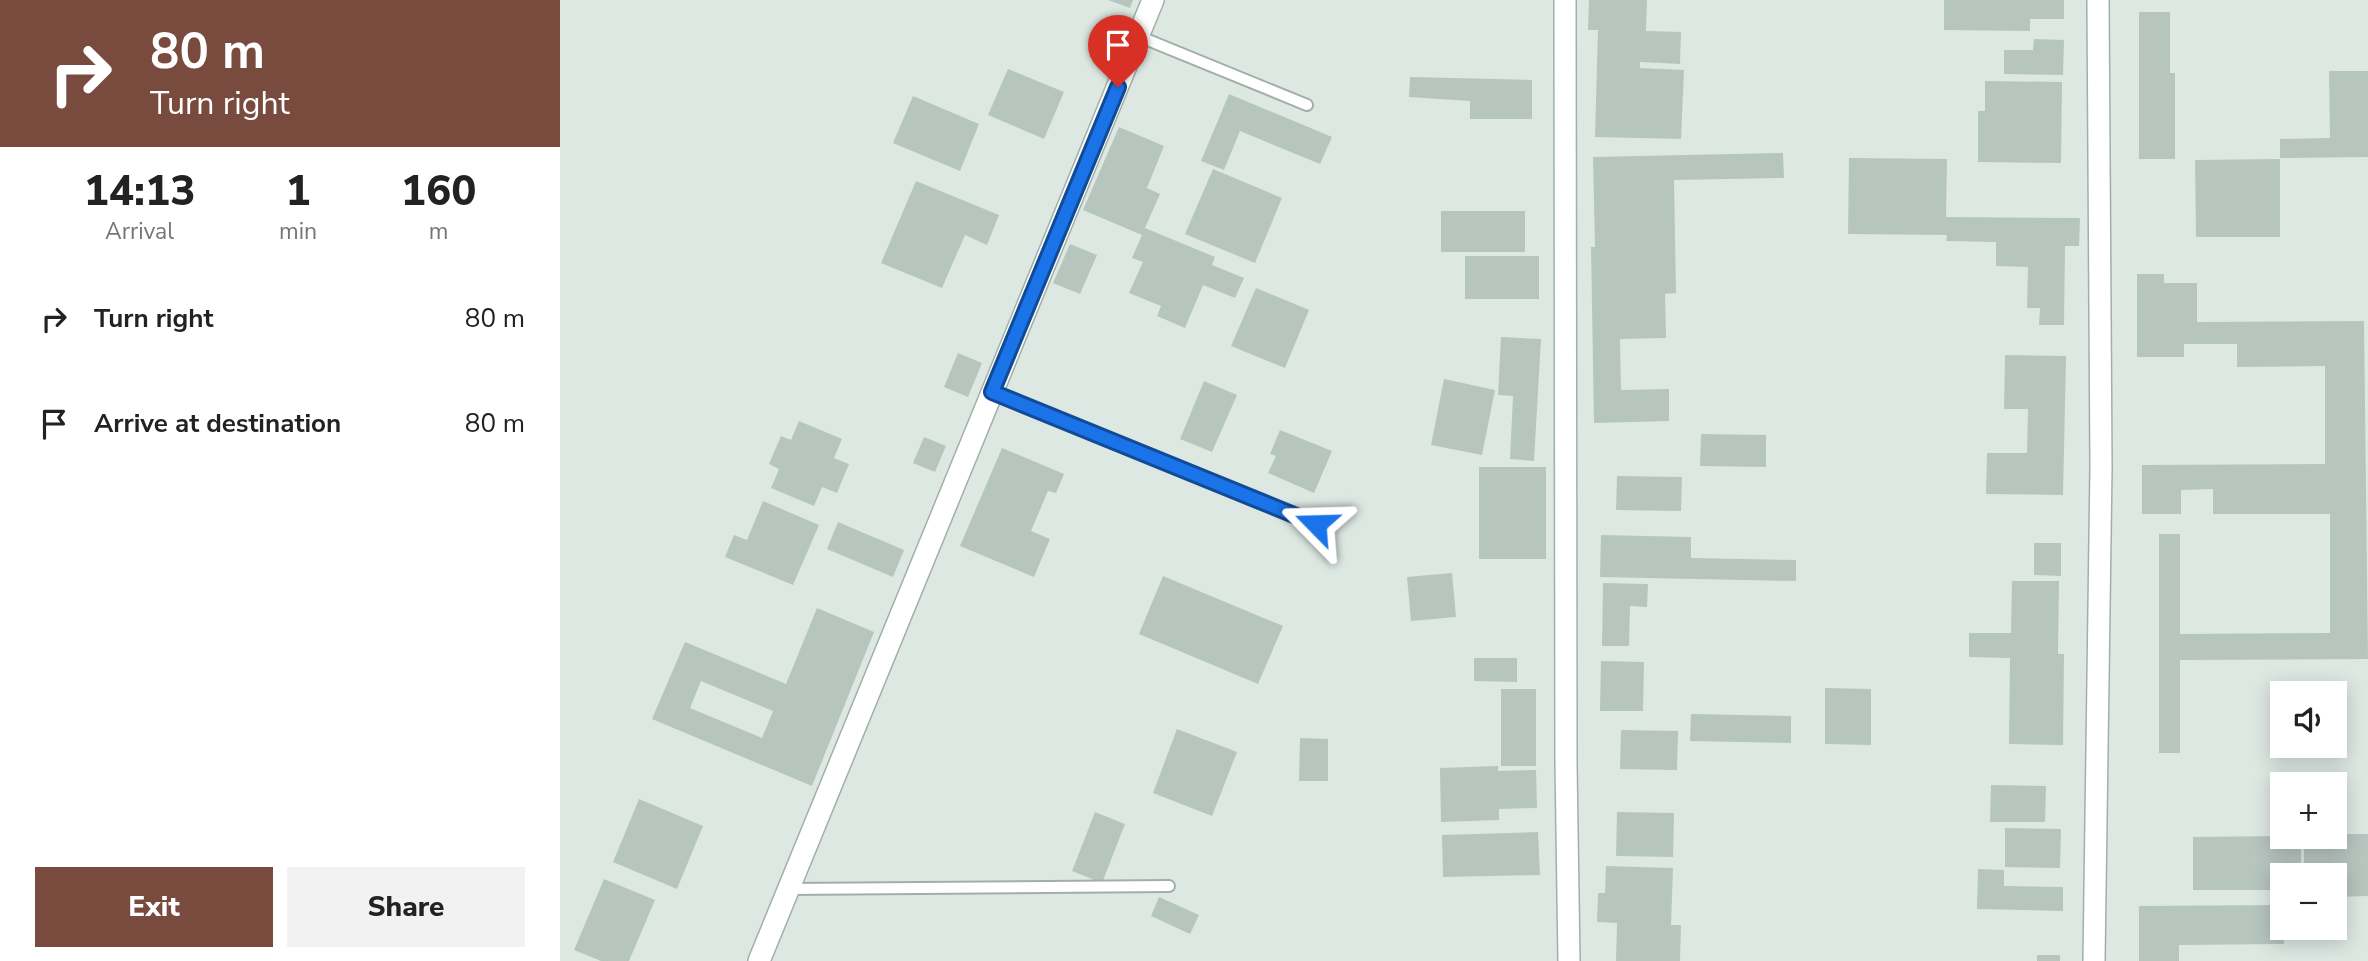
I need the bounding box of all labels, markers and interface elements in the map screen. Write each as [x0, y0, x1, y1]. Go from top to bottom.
pin [1088, 15, 1148, 87]
text: 80 m [150, 18, 265, 85]
icon: arrive [1099, 26, 1137, 64]
icon: right [35, 28, 126, 119]
text: Turn right [150, 82, 290, 125]
text: 14:13 [84, 163, 195, 220]
text: 1 [285, 163, 311, 220]
text: 160 [401, 163, 476, 220]
text: Arrival [105, 216, 174, 247]
text: min [279, 216, 317, 247]
text: m [429, 216, 448, 247]
icon: right [35, 300, 73, 338]
text: Turn right [94, 301, 213, 336]
text: 80 m [465, 301, 525, 336]
icon: arrive [35, 405, 73, 443]
text: Arrive at destination [94, 406, 341, 441]
text: 80 m [465, 406, 525, 441]
position arrow [1279, 487, 1353, 561]
map controls [2270, 681, 2347, 940]
button: sound [2270, 681, 2347, 758]
button: + [2270, 772, 2347, 849]
button: − [2270, 863, 2347, 940]
button: Exit [35, 867, 273, 947]
button: Share [287, 867, 525, 947]

